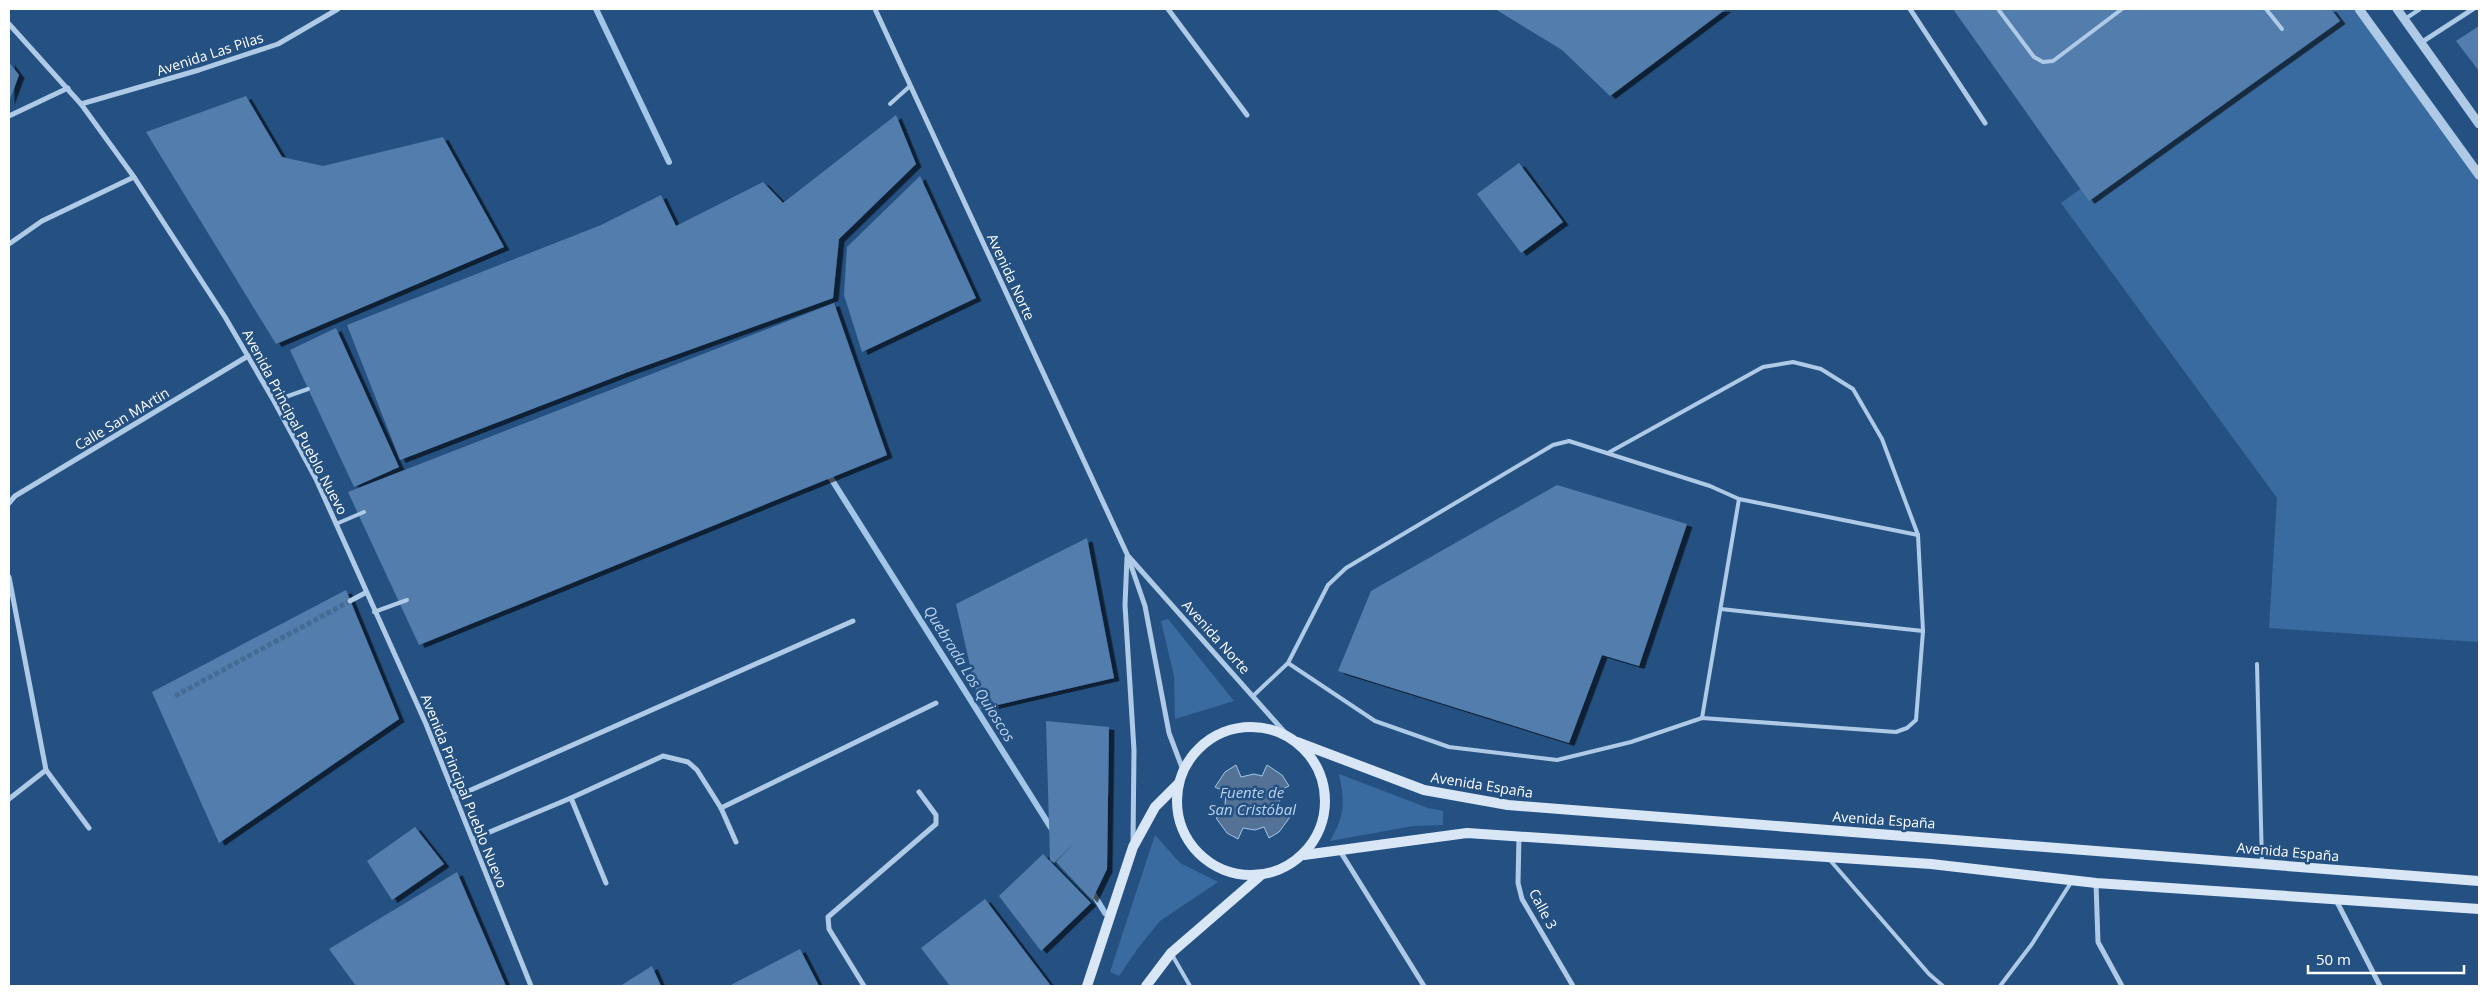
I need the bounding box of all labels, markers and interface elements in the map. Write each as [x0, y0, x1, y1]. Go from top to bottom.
street label: Avenida Las Pilas [154, 27, 266, 80]
street label: Avenida Norte [983, 230, 1040, 323]
street label: Avenida Principal Pueblo Nuevo [238, 326, 352, 518]
street label: Calle San MArtin [71, 383, 173, 454]
street label: Avenida Norte [1178, 596, 1255, 678]
water label: Quebrada Los Quioscos [920, 602, 1020, 746]
street label: Avenida Principal Pueblo Nuevo [417, 691, 512, 890]
street label: Avenida España [1430, 767, 1534, 802]
water label: Fuente de San Cristóbal [1208, 782, 1297, 819]
street label: Avenida España [1832, 806, 1936, 833]
street label: Avenida España [2236, 838, 2340, 865]
street label: Calle 3 [1525, 885, 1562, 932]
scale bar [2308, 942, 2464, 974]
text: 50 m [2316, 949, 2351, 969]

